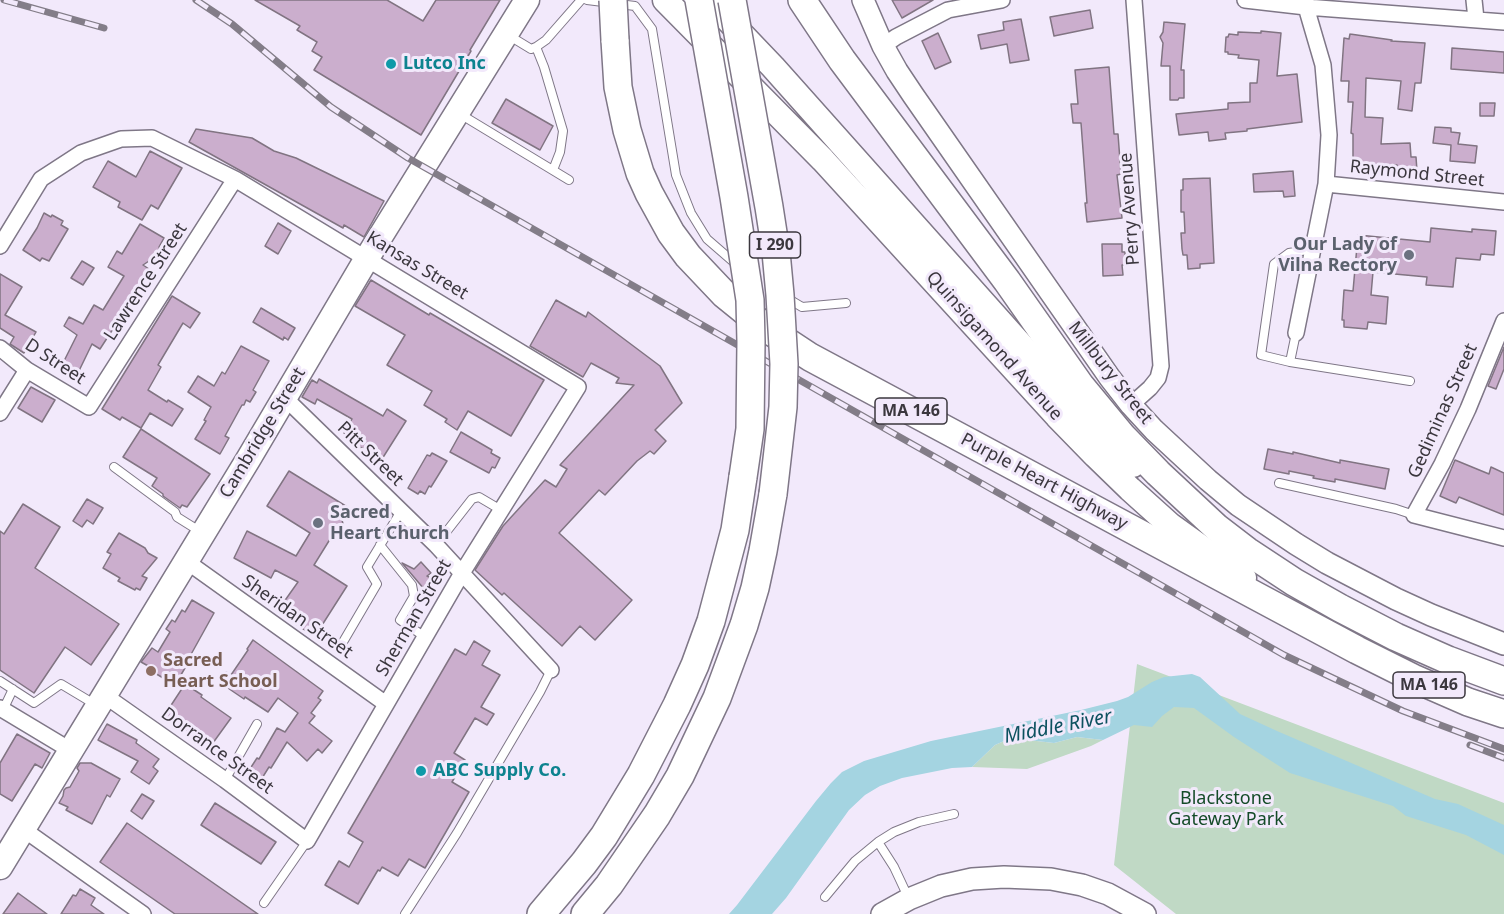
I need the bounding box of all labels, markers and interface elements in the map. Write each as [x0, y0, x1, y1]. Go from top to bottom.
place label: Lutco Inc [403, 53, 486, 75]
marker: Lutco Inc [384, 57, 398, 71]
street label: Perry Avenue [1115, 152, 1145, 266]
street label: Raymond Street [1349, 156, 1485, 192]
street label: Lawrence Street [100, 219, 192, 345]
street label: Kansas Street [362, 227, 472, 305]
road number: I 290 [750, 232, 800, 258]
place label: Our Lady of Vilna Rectory [1278, 234, 1397, 276]
marker: Our Lady of Vilna Rectory [1402, 248, 1416, 262]
street label: Quinsigamond Avenue [921, 267, 1067, 425]
street label: Millbury Street [1063, 317, 1157, 429]
street label: D Street [21, 334, 89, 390]
street label: Gediminas Street [1404, 340, 1482, 482]
street label: Cambridge Street [215, 364, 311, 502]
road number: MA 146 [875, 398, 947, 424]
street label: Pitt Street [332, 417, 408, 491]
street label: Purple Heart Highway [957, 429, 1131, 535]
place label: Sacred Heart Church [330, 502, 449, 544]
marker: Sacred Heart Church [311, 516, 325, 530]
street label: Sherman Street [372, 556, 456, 680]
street label: Sheridan Street [237, 571, 357, 663]
place label: Sacred Heart School [163, 650, 278, 692]
marker: Sacred Heart School [144, 664, 158, 678]
road number: MA 146 [1393, 672, 1465, 698]
street label: Dorrance Street [157, 703, 277, 799]
water label: Middle River [1002, 705, 1114, 749]
place label: ABC Supply Co. [433, 760, 566, 782]
marker: ABC Supply Co. [414, 764, 428, 778]
park label: Blackstone Gateway Park [1168, 788, 1284, 830]

